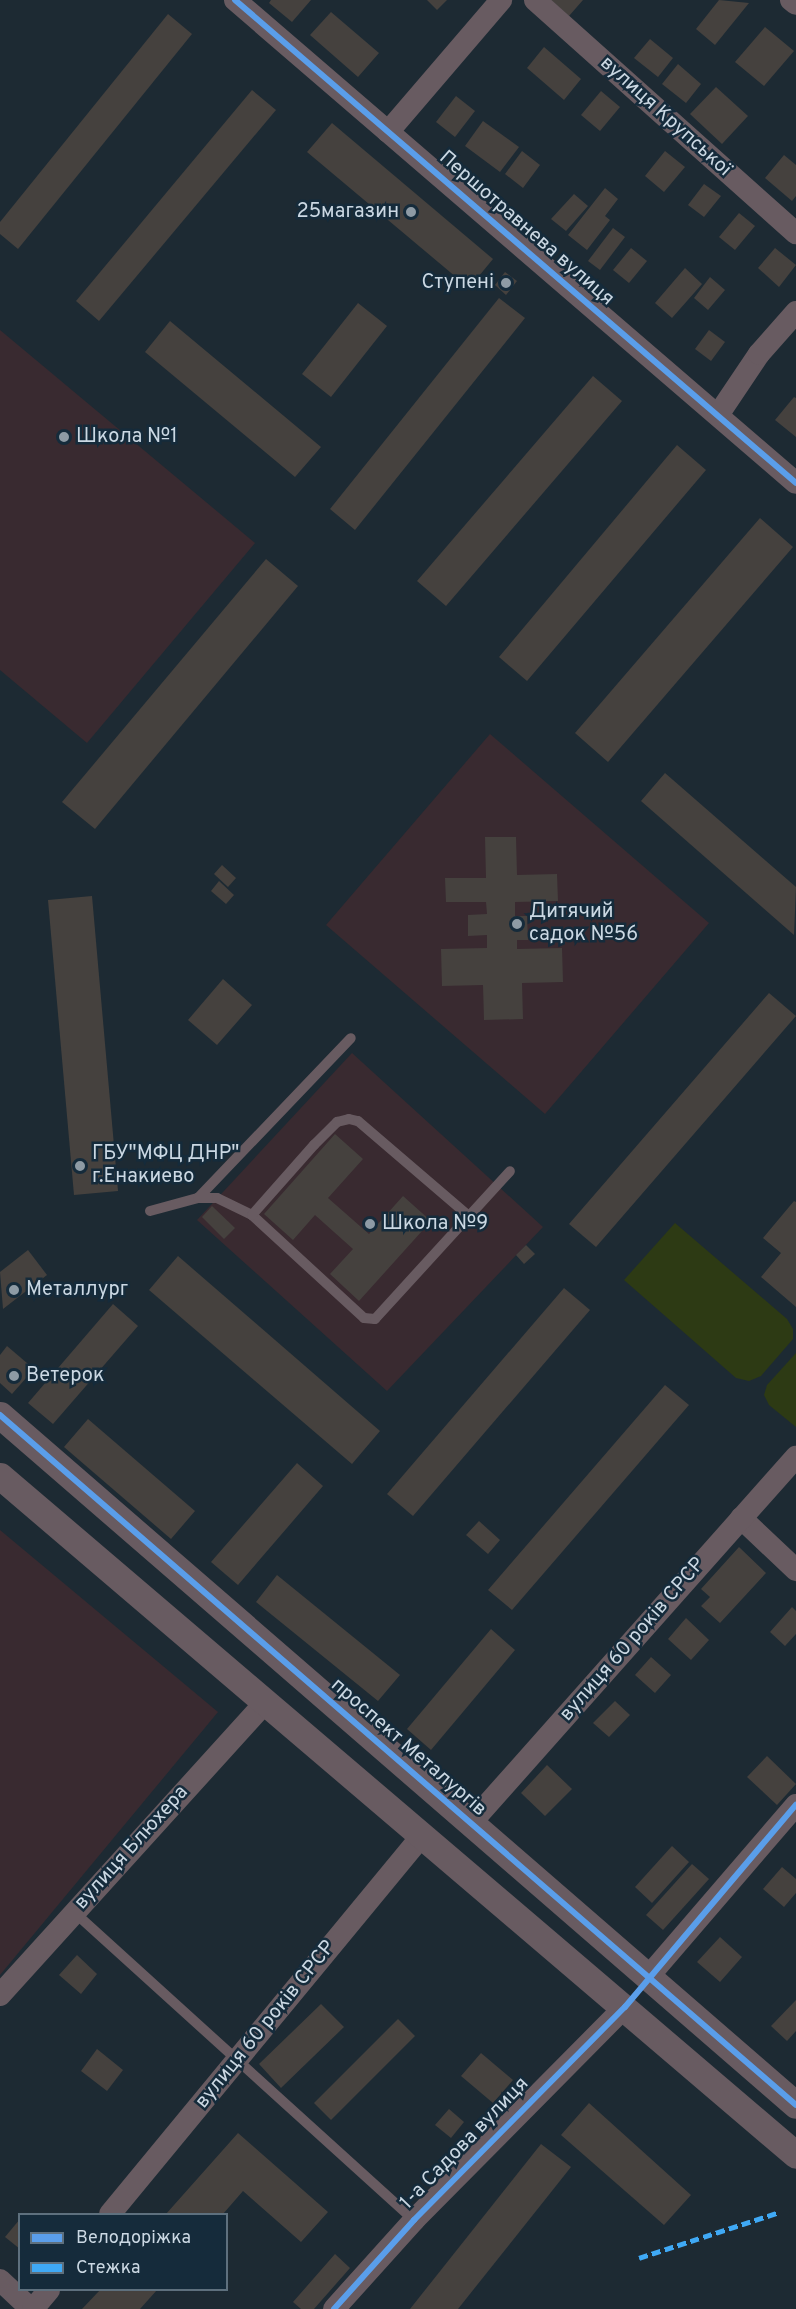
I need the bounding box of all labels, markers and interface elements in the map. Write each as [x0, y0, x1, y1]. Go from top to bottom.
street label: вулиця Крупської [594, 52, 736, 182]
street label: Першотравнева вулиця [433, 146, 619, 312]
place label: 25магазин [296, 200, 399, 224]
marker: 25магазин [404, 205, 418, 219]
place label: Ступені [422, 271, 494, 295]
marker: Ступені [499, 276, 513, 290]
place label: Школа №1 [76, 425, 178, 449]
marker: Школа №1 [57, 430, 71, 444]
place label: Дитячий садок №56 [529, 900, 638, 947]
marker: Дитячий садок №56 [510, 917, 524, 931]
place label: ГБУ"МФЦ ДНР" г.Енакиево [92, 1142, 239, 1189]
marker: ГБУ"МФЦ ДНР" г.Енакиево [73, 1159, 87, 1173]
place label: Школа №9 [382, 1212, 488, 1236]
marker: Школа №9 [363, 1217, 377, 1231]
place label: Металлург [26, 1278, 128, 1302]
marker: Металлург [7, 1283, 21, 1297]
place label: Ветерок [26, 1364, 104, 1388]
marker: Ветерок [7, 1369, 21, 1383]
street label: вулиця 60 років СРСР [555, 1553, 711, 1727]
street label: проспект Металургів [325, 1674, 491, 1822]
street label: вулиця Блюхера [70, 1781, 194, 1915]
street label: вулиця 60 років СРСР [191, 1936, 341, 2114]
street label: 1-а Садова вулиця [396, 2073, 534, 2215]
legend [18, 2213, 228, 2291]
text: Велодоріжка [76, 2227, 191, 2250]
text: Стежка [76, 2257, 140, 2280]

